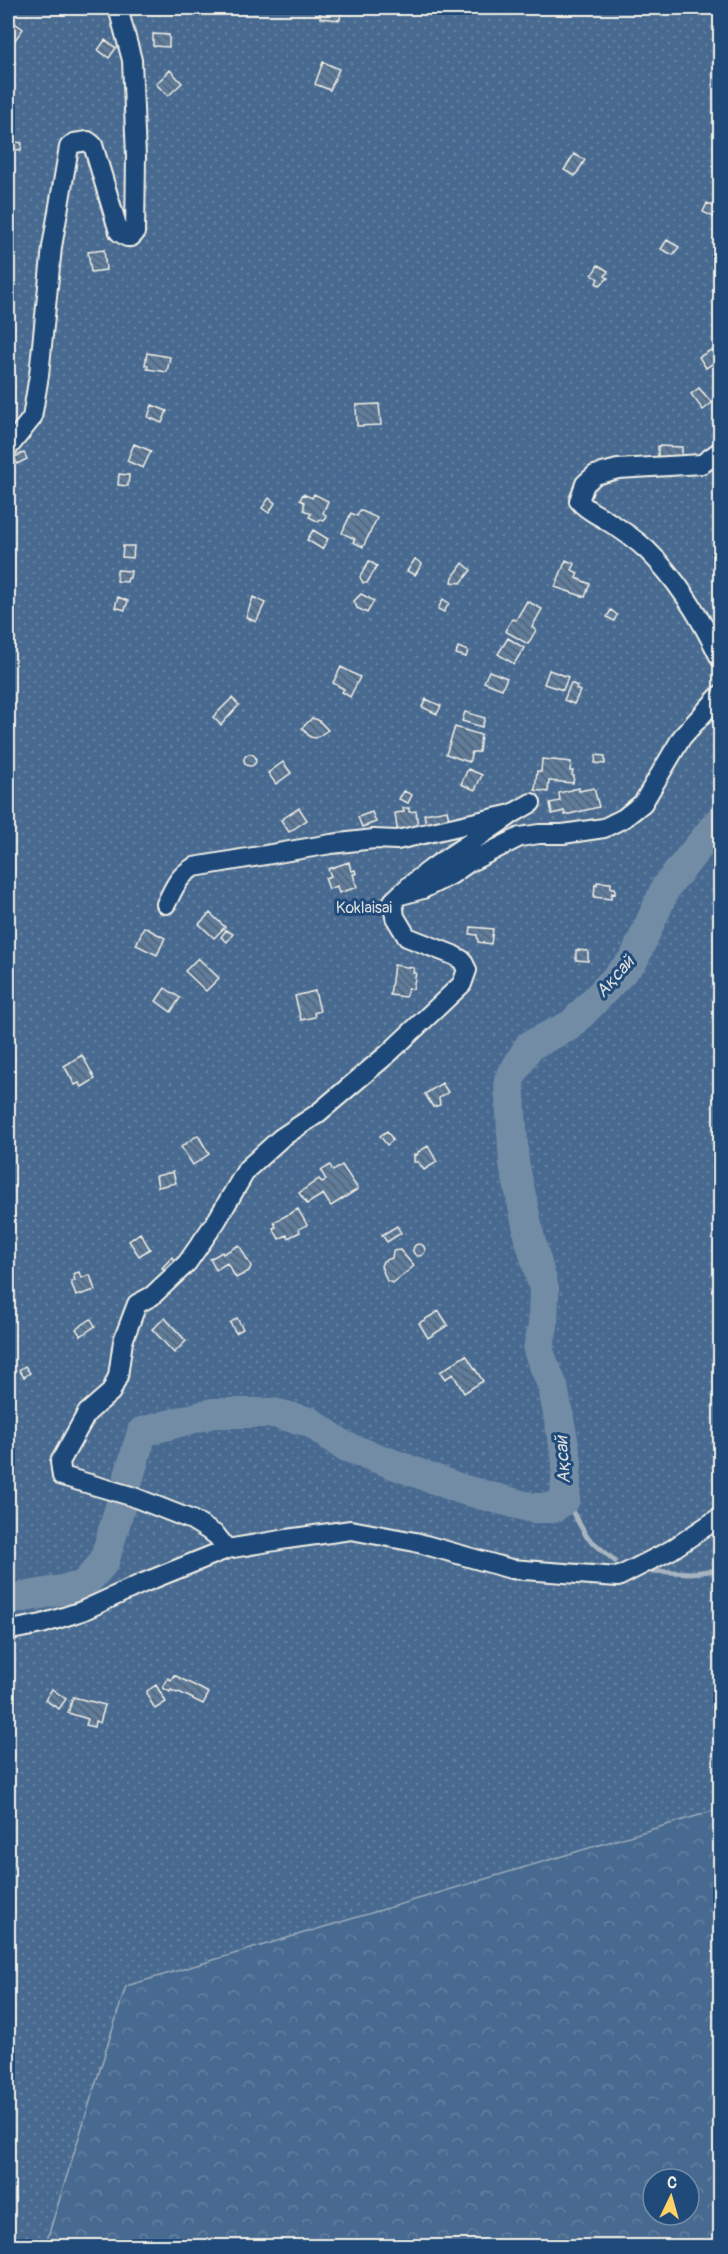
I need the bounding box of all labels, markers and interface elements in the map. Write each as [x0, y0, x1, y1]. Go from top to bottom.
park label: Koklaisai [336, 898, 392, 918]
water label: Ақсай [591, 950, 640, 1003]
water label: Ақсай [550, 1434, 576, 1485]
north arrow [641, 2167, 701, 2227]
text: С [666, 2173, 678, 2193]

